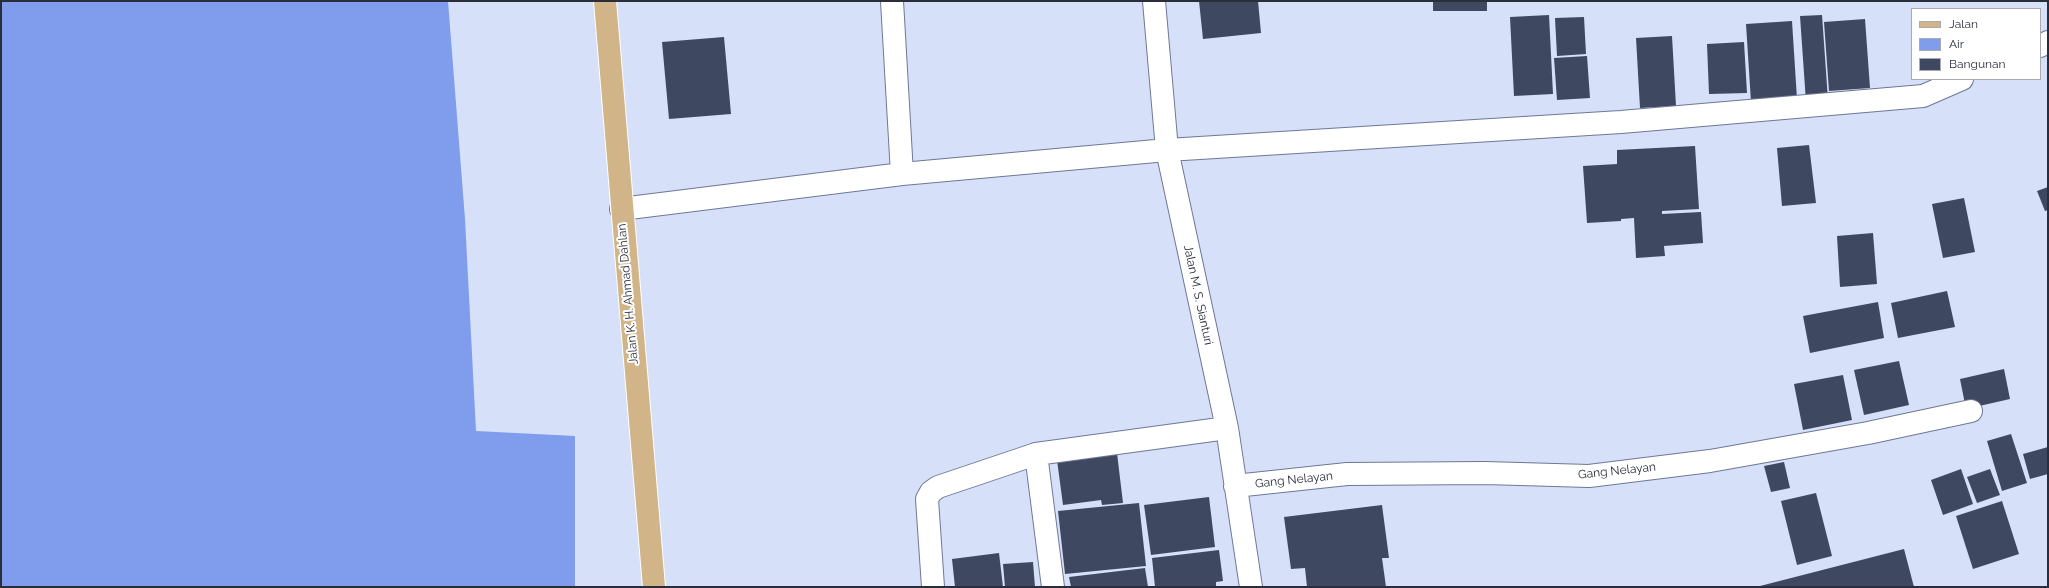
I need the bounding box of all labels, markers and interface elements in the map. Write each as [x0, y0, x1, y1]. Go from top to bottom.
legend [1911, 8, 2041, 80]
text: Jalan [1949, 17, 1978, 31]
text: Air [1949, 37, 1964, 51]
text: Bangunan [1949, 57, 2006, 71]
street label: Jalan K. H. Ahmad Dahlan [615, 223, 641, 365]
street label: Jalan M. S. Sianturi [1180, 244, 1216, 346]
street label: Gang Nelayan [1577, 460, 1657, 482]
street label: Gang Nelayan [1254, 469, 1334, 491]

